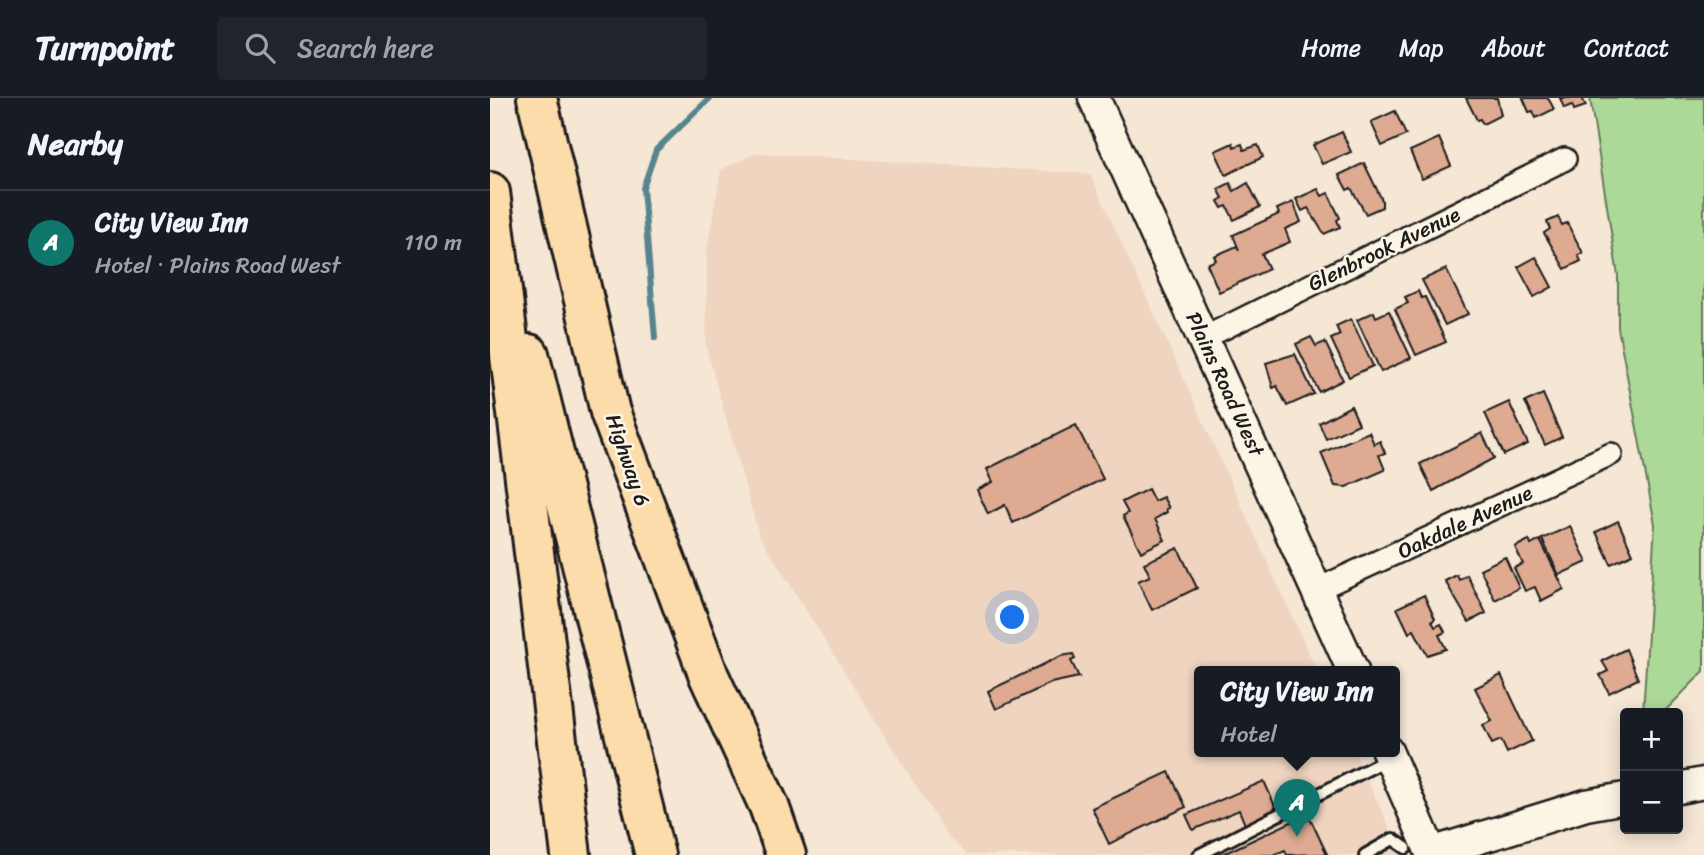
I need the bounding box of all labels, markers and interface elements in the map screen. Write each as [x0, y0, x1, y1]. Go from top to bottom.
search box [217, 17, 707, 80]
text: Turnpoint [35, 19, 175, 77]
text: Search here [297, 25, 434, 71]
text: Home [1301, 27, 1361, 69]
text: Map [1399, 27, 1443, 69]
text: About [1481, 27, 1546, 69]
text: Contact [1584, 27, 1669, 69]
icon: search [241, 29, 279, 67]
text: Nearby [28, 117, 123, 171]
street label: Glenbrook Avenue [1301, 196, 1467, 302]
text: City View Inn [95, 199, 248, 245]
text: A [43, 222, 59, 263]
text: 110 m [404, 222, 462, 263]
text: Hotel · Plains Road West [95, 245, 340, 286]
street label: Plains Road West [1175, 305, 1276, 464]
street label: Highway 6 [594, 409, 662, 511]
street label: Oakdale Avenue [1391, 474, 1539, 570]
your location [995, 600, 1029, 634]
popup [1194, 666, 1400, 757]
text: City View Inn [1220, 668, 1374, 714]
map controls [1620, 708, 1683, 834]
button: + [1620, 708, 1683, 771]
text: Hotel [1220, 714, 1277, 755]
button: − [1620, 771, 1683, 834]
pin: A [1274, 779, 1320, 837]

